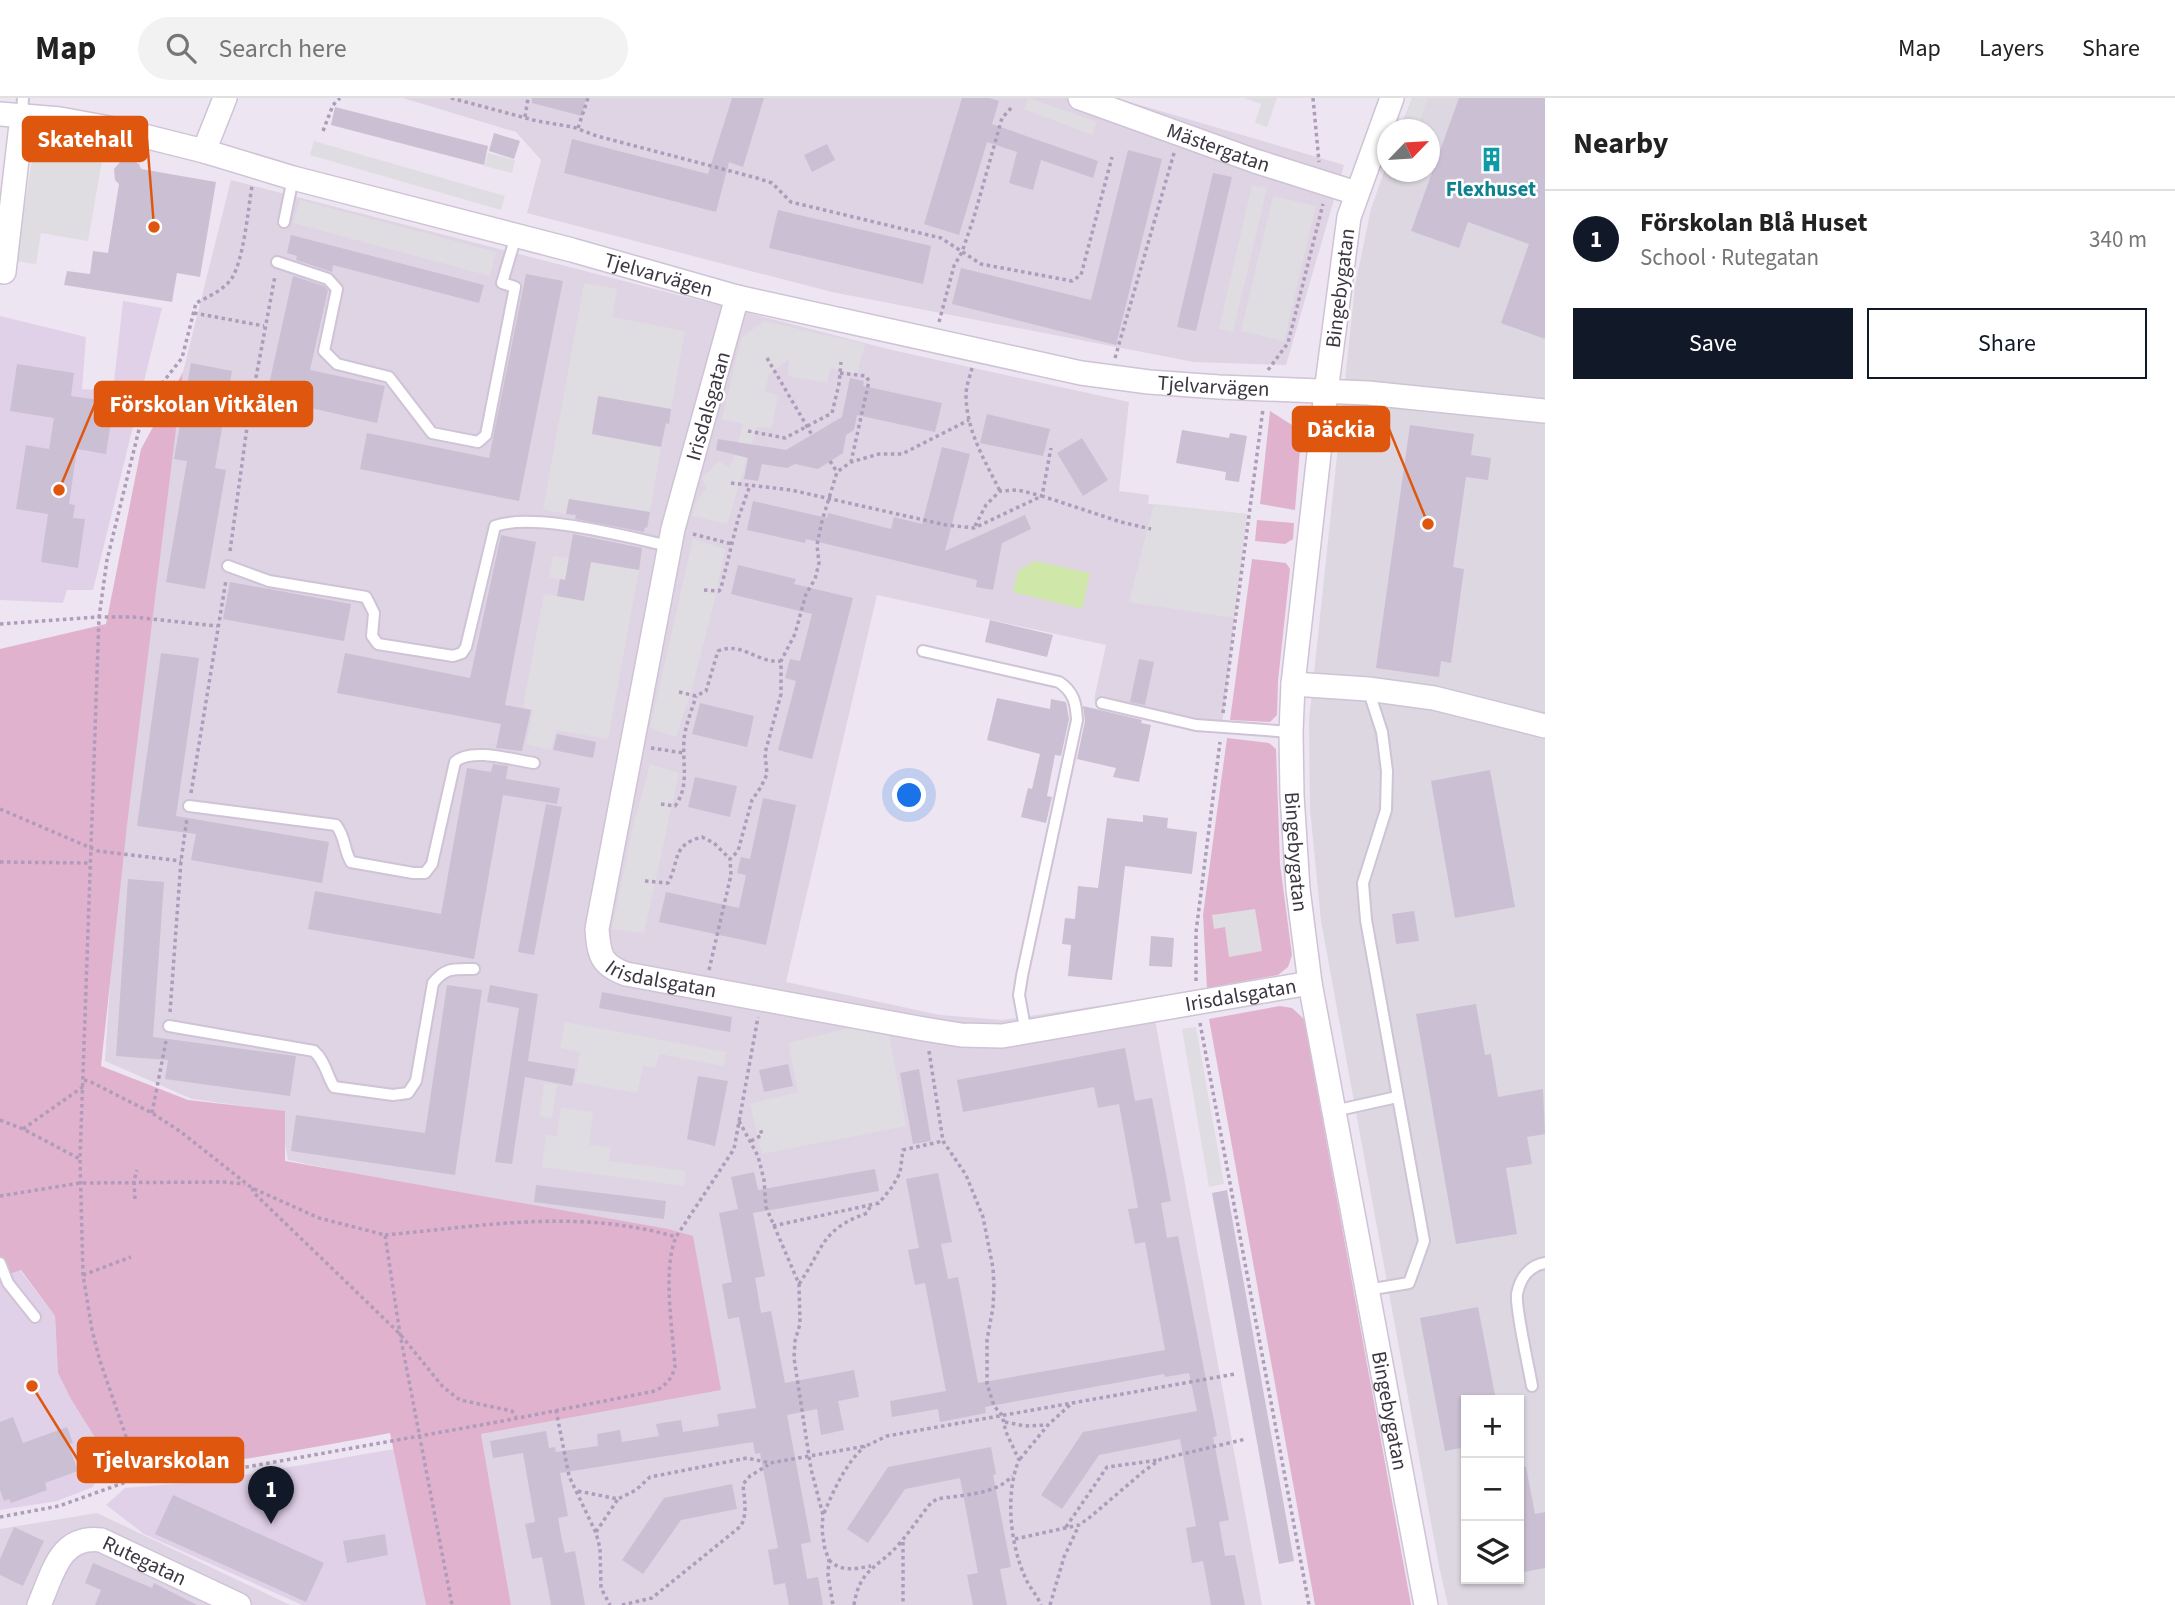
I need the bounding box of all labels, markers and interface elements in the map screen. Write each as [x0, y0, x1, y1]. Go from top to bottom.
search box [138, 17, 628, 80]
text: Map [35, 25, 96, 72]
icon: search [162, 29, 200, 67]
text: Search here [218, 30, 347, 67]
text: Map [1898, 31, 1941, 66]
text: Layers [1979, 31, 2044, 66]
text: Share [2082, 31, 2140, 66]
street label: Mästergatan [1162, 115, 1274, 180]
callout: Skatehall [23, 117, 147, 161]
north arrow [1377, 119, 1440, 182]
text: Nearby [1573, 122, 1668, 165]
text: Skatehall [37, 123, 133, 156]
building icon: Flexhuset [1477, 146, 1505, 174]
place label: Flexhuset [1446, 174, 1536, 204]
text: Förskolan Blå Huset [1640, 204, 1867, 241]
text: 1 [1590, 223, 1602, 256]
text: 340 m [2089, 223, 2147, 256]
street label: Bingebygatan [1318, 226, 1362, 350]
text: School · Rutegatan [1640, 241, 1819, 274]
street label: Tjelvarvägen [601, 245, 717, 304]
button: Save [1573, 308, 1853, 379]
button: Share [1867, 308, 2147, 379]
street label: Irisdalsgatan [678, 348, 738, 464]
street label: Tjelvarvägen [1156, 368, 1270, 404]
callout: Förskolan Vitkålen [95, 382, 312, 426]
text: Förskolan Vitkålen [110, 388, 298, 421]
callout: Däckia [1293, 407, 1389, 451]
text: Däckia [1307, 413, 1375, 446]
your location [892, 778, 926, 812]
street label: Bingebygatan [1277, 791, 1316, 914]
street label: Irisdalsgatan [599, 952, 719, 1005]
street label: Irisdalsgatan [1183, 971, 1299, 1019]
street label: Bingebygatan [1364, 1349, 1416, 1473]
map controls [1461, 1395, 1524, 1584]
button: + [1461, 1395, 1524, 1458]
callout: Tjelvarskolan [78, 1438, 243, 1482]
text: Tjelvarskolan [92, 1444, 230, 1477]
button: − [1461, 1458, 1524, 1521]
pin: 1 [248, 1466, 294, 1524]
button: layers [1461, 1521, 1524, 1584]
street label: Rutegatan [98, 1528, 192, 1593]

